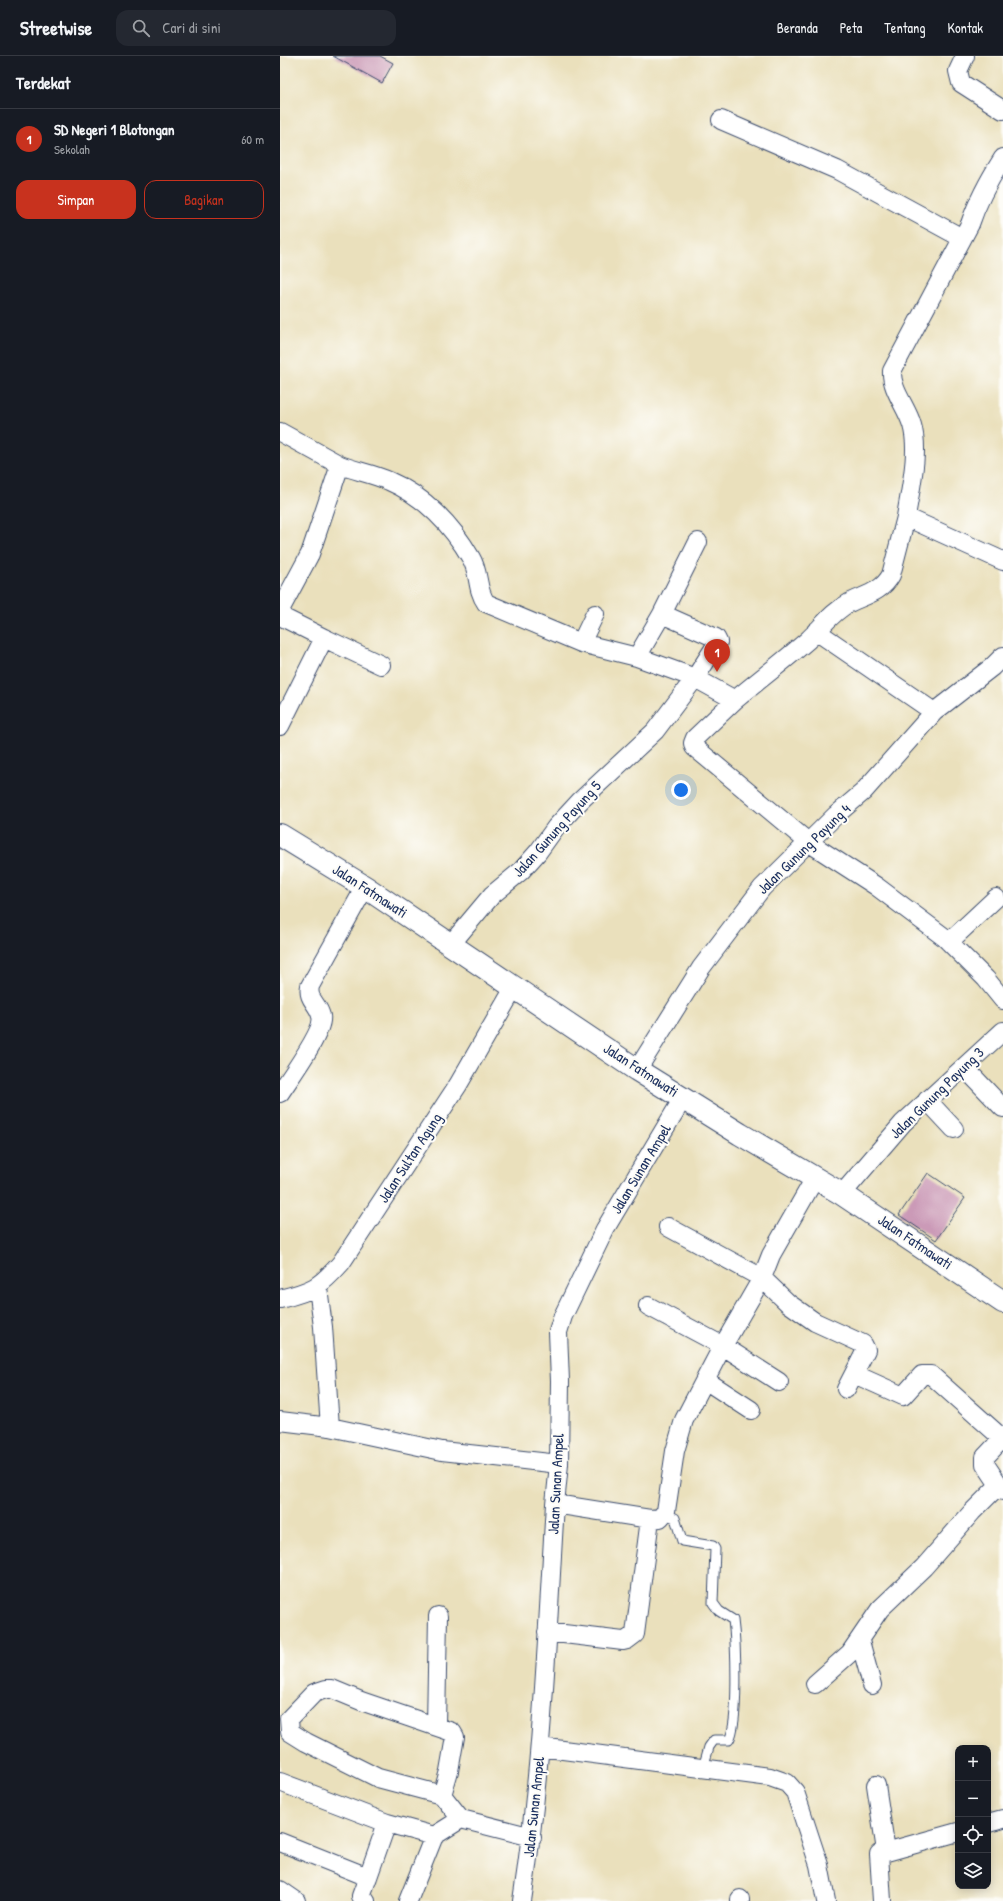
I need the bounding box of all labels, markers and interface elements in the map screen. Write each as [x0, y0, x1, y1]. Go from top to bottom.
search box [116, 10, 396, 46]
text: Streetwise [20, 15, 92, 41]
icon: search [130, 17, 152, 39]
text: Cari di sini [162, 17, 221, 38]
text: Beranda [777, 18, 818, 37]
text: Peta [840, 18, 862, 37]
text: Tentang [884, 18, 926, 37]
text: Kontak [948, 18, 983, 37]
text: Terdekat [16, 71, 70, 94]
text: SD Negeri 1 Blotongan [54, 119, 175, 140]
text: 1 [27, 130, 31, 148]
text: 60 m [241, 130, 264, 148]
text: Sekolah [54, 140, 90, 158]
button: Simpan [16, 180, 136, 219]
button: Bagikan [144, 180, 264, 219]
pin: 1 [704, 639, 730, 672]
street label: Jalan Gunung Payung 5 [508, 775, 606, 881]
your location [671, 780, 691, 800]
street label: Jalan Gunung Payung 4 [752, 798, 855, 899]
street label: Jalan Fatmawati [329, 858, 412, 923]
street label: Jalan Fatmawati [600, 1037, 683, 1102]
street label: Jalan Gunung Payung 3 [885, 1042, 989, 1143]
street label: Jalan Sultan Agung [373, 1108, 447, 1207]
street label: Jalan Sunan Ampel [606, 1120, 676, 1218]
street label: Jalan Fatmawati [874, 1209, 957, 1274]
street label: Jalan Sunan Ampel [542, 1433, 569, 1535]
map controls [955, 1745, 991, 1889]
button: + [955, 1745, 991, 1781]
street label: Jalan Sunan Ampel [518, 1756, 549, 1858]
button: − [955, 1781, 991, 1817]
button: locate [955, 1817, 991, 1853]
button: layers [955, 1853, 991, 1889]

